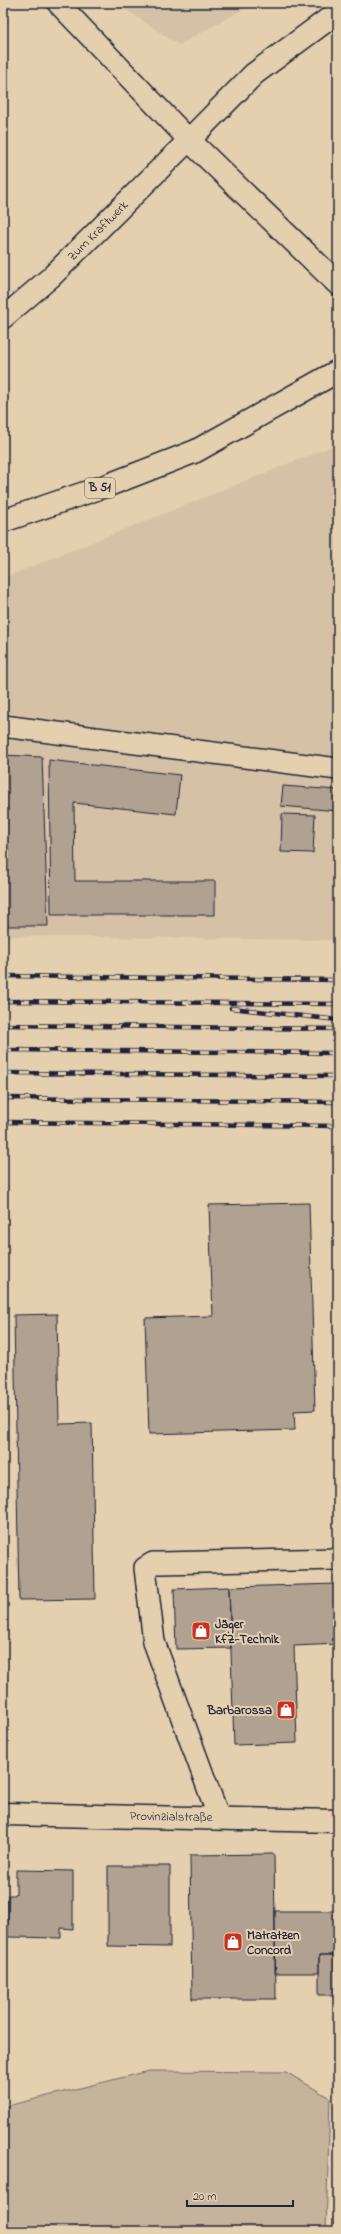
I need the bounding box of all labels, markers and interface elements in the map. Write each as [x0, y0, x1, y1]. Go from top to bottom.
street label: Zum Kraftwerk [63, 196, 133, 266]
road number: B 51 [85, 478, 115, 498]
place label: Jäger KfZ-Technik [215, 1615, 280, 1649]
shop icon: Jäger KfZ-Technik [190, 1620, 212, 1642]
shop icon: Barbarossa [275, 1699, 297, 1721]
place label: Barbarossa [206, 1701, 272, 1720]
street label: Provinzialstraße [129, 1807, 213, 1827]
place label: Matratzen Concord [247, 1926, 300, 1960]
shop icon: Matratzen Concord [222, 1931, 244, 1953]
scale bar [187, 2182, 293, 2208]
text: 20 m [193, 2188, 216, 2206]

